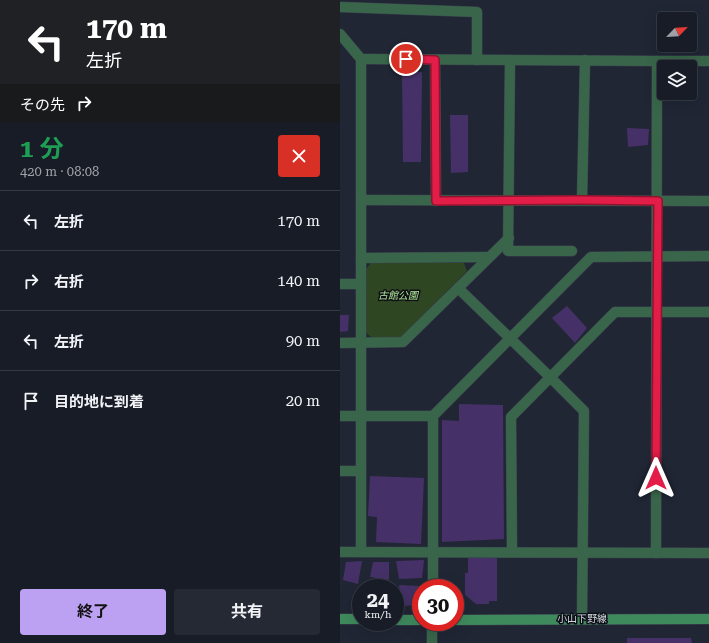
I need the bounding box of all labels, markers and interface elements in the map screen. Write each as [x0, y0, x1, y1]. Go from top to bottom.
text: 170 m [86, 12, 167, 45]
north arrow [657, 12, 697, 52]
map controls [657, 12, 697, 100]
icon: left [20, 16, 72, 68]
pin [389, 42, 423, 76]
icon: arrive [395, 48, 417, 70]
text: 左折 [86, 50, 122, 71]
button: layers [657, 60, 697, 100]
icon: right [73, 92, 95, 114]
text: その先 [20, 96, 65, 114]
text: 1 分 [20, 135, 64, 163]
button: close [278, 135, 320, 177]
text: 420 m · 08:08 [20, 164, 99, 179]
icon: left [20, 210, 42, 232]
text: 170 m [277, 212, 320, 230]
text: 左折 [54, 213, 84, 231]
icon: right [20, 270, 42, 292]
text: 140 m [277, 272, 320, 290]
text: 右折 [54, 273, 84, 291]
park label: 古館公園 [378, 290, 420, 301]
icon: left [20, 330, 42, 352]
text: 90 m [286, 332, 320, 350]
text: 左折 [54, 333, 84, 351]
icon: arrive [20, 390, 42, 412]
text: 20 m [286, 392, 320, 410]
text: 目的地に到着 [54, 393, 144, 411]
position arrow [635, 457, 677, 499]
speed limit sign: 30 [412, 579, 464, 631]
text: 24 [367, 588, 389, 612]
button: 終了 [20, 589, 166, 635]
button: 共有 [174, 589, 320, 635]
text: km/h [365, 609, 391, 620]
street label: 小山下野線 [557, 613, 607, 624]

